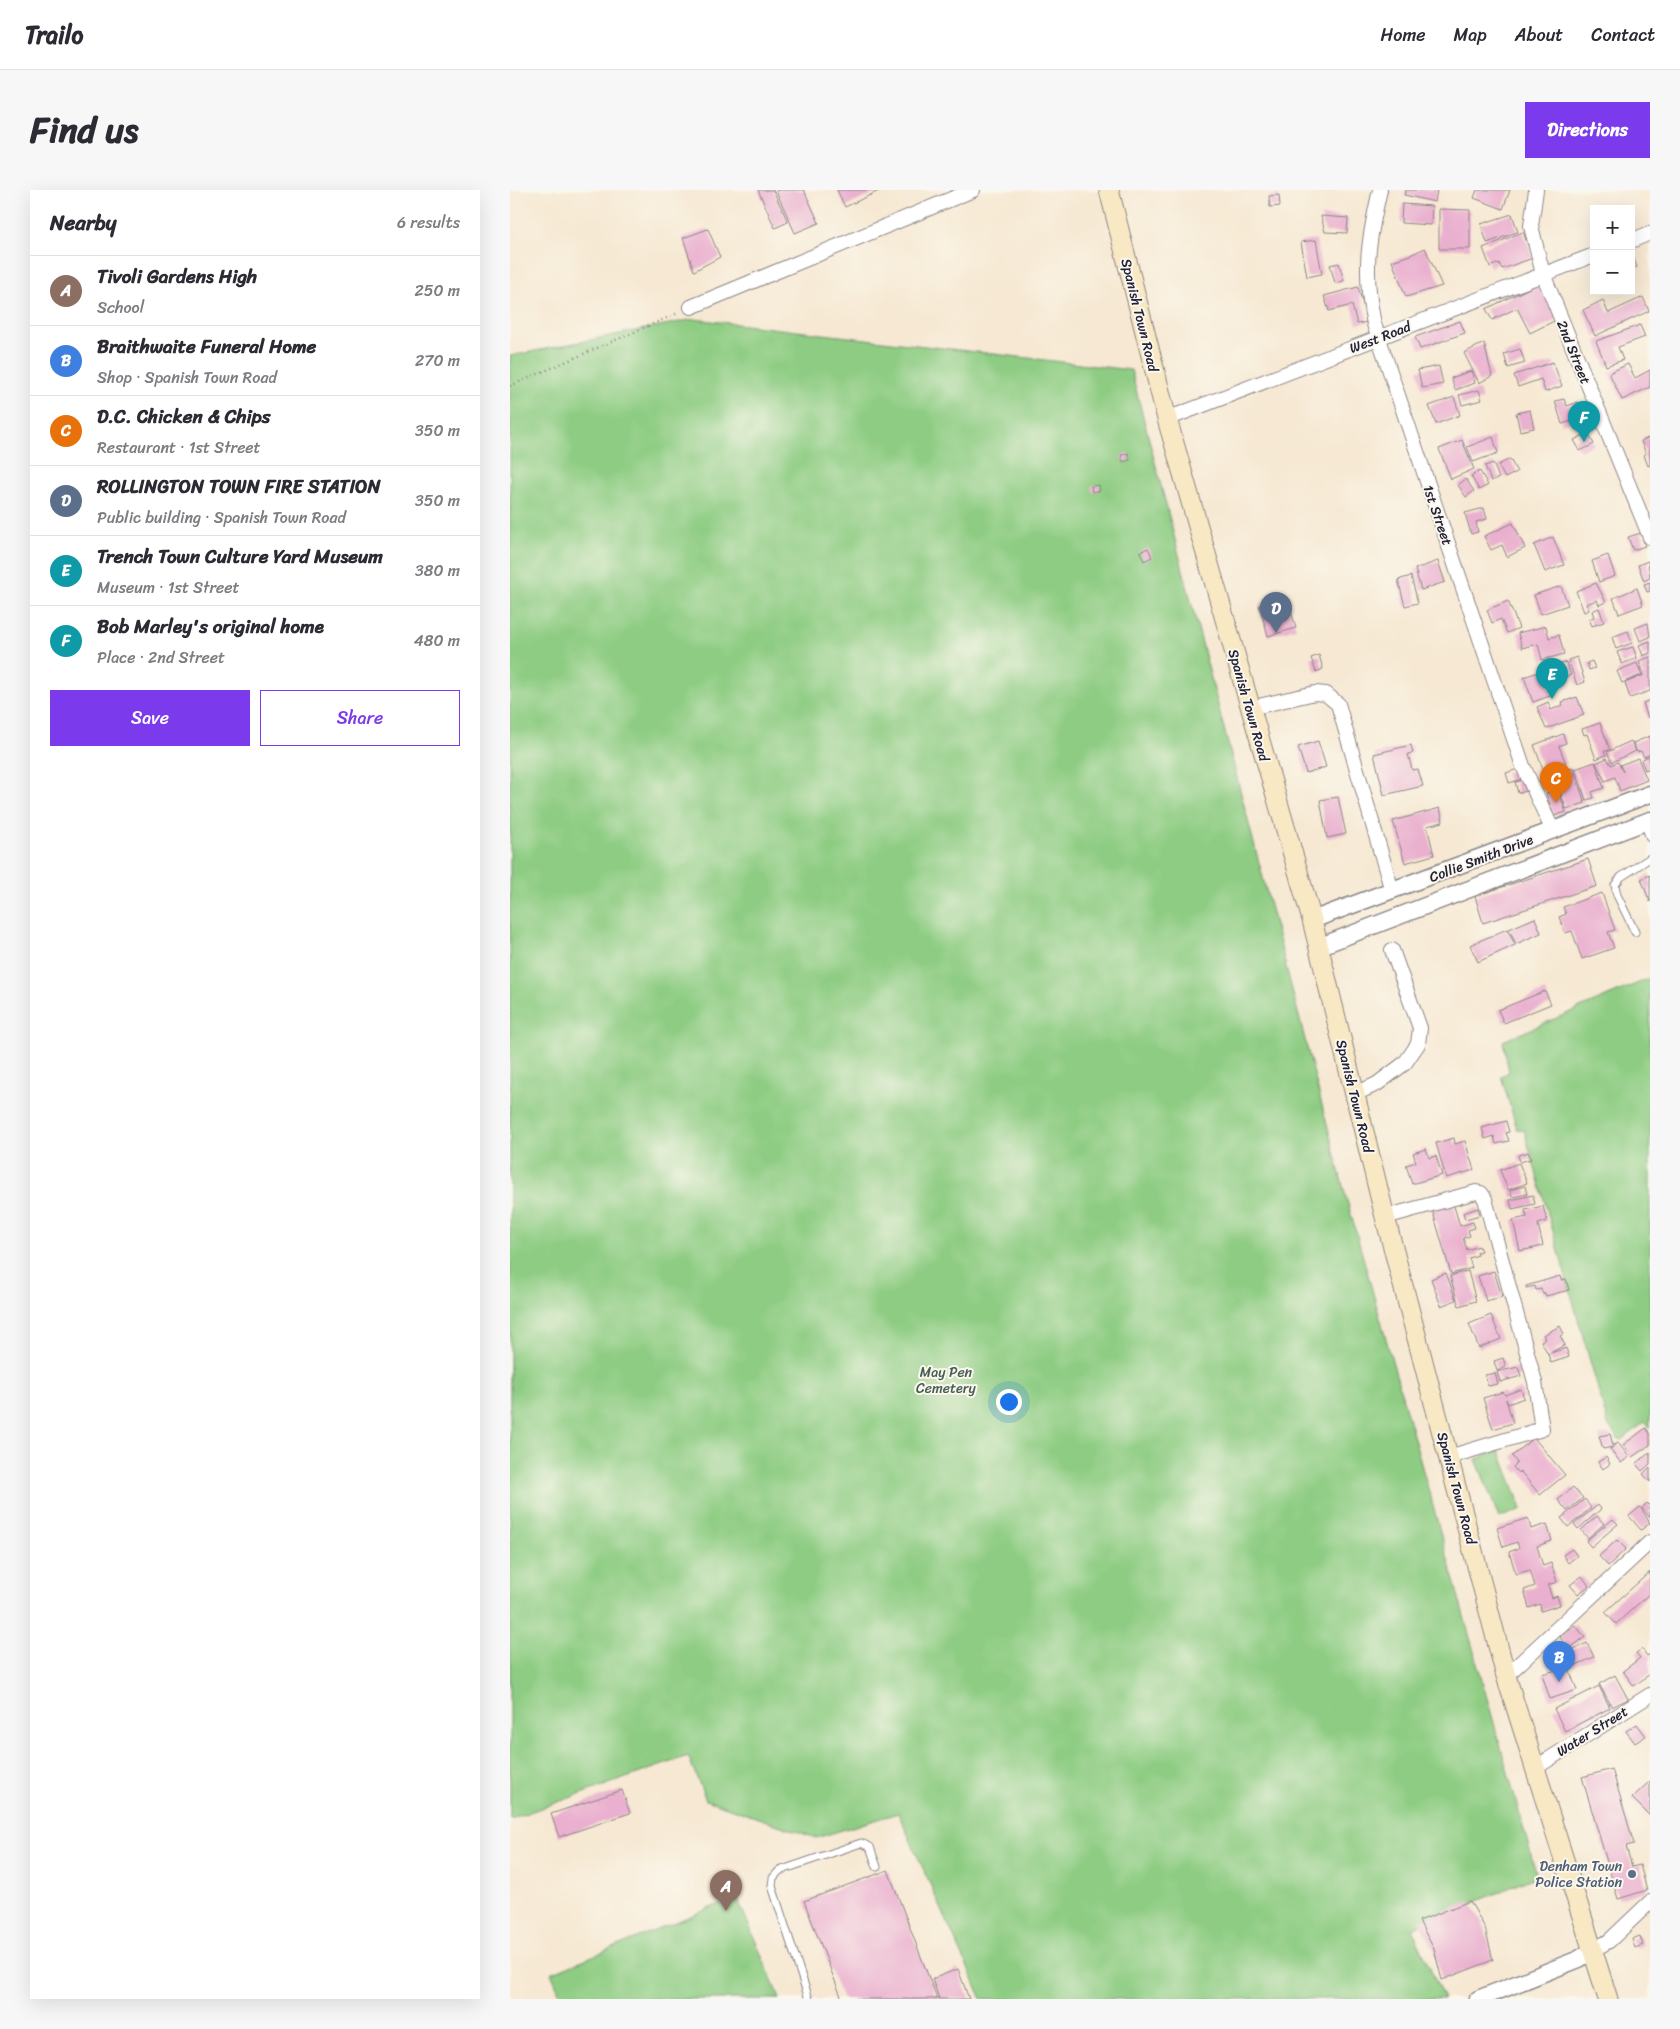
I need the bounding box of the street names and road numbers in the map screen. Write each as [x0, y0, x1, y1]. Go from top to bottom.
street label: Spanish Town Road [1113, 256, 1166, 376]
street label: West Road [1346, 314, 1416, 361]
street label: 2nd Street [1549, 316, 1598, 388]
street label: 1st Street [1415, 481, 1460, 549]
street label: Spanish Town Road [1221, 646, 1277, 766]
street label: Collie Smith Drive [1425, 827, 1537, 890]
street label: Spanish Town Road [1328, 1037, 1381, 1157]
street label: Spanish Town Road [1429, 1429, 1484, 1549]
street label: Water Street [1551, 1699, 1633, 1763]

